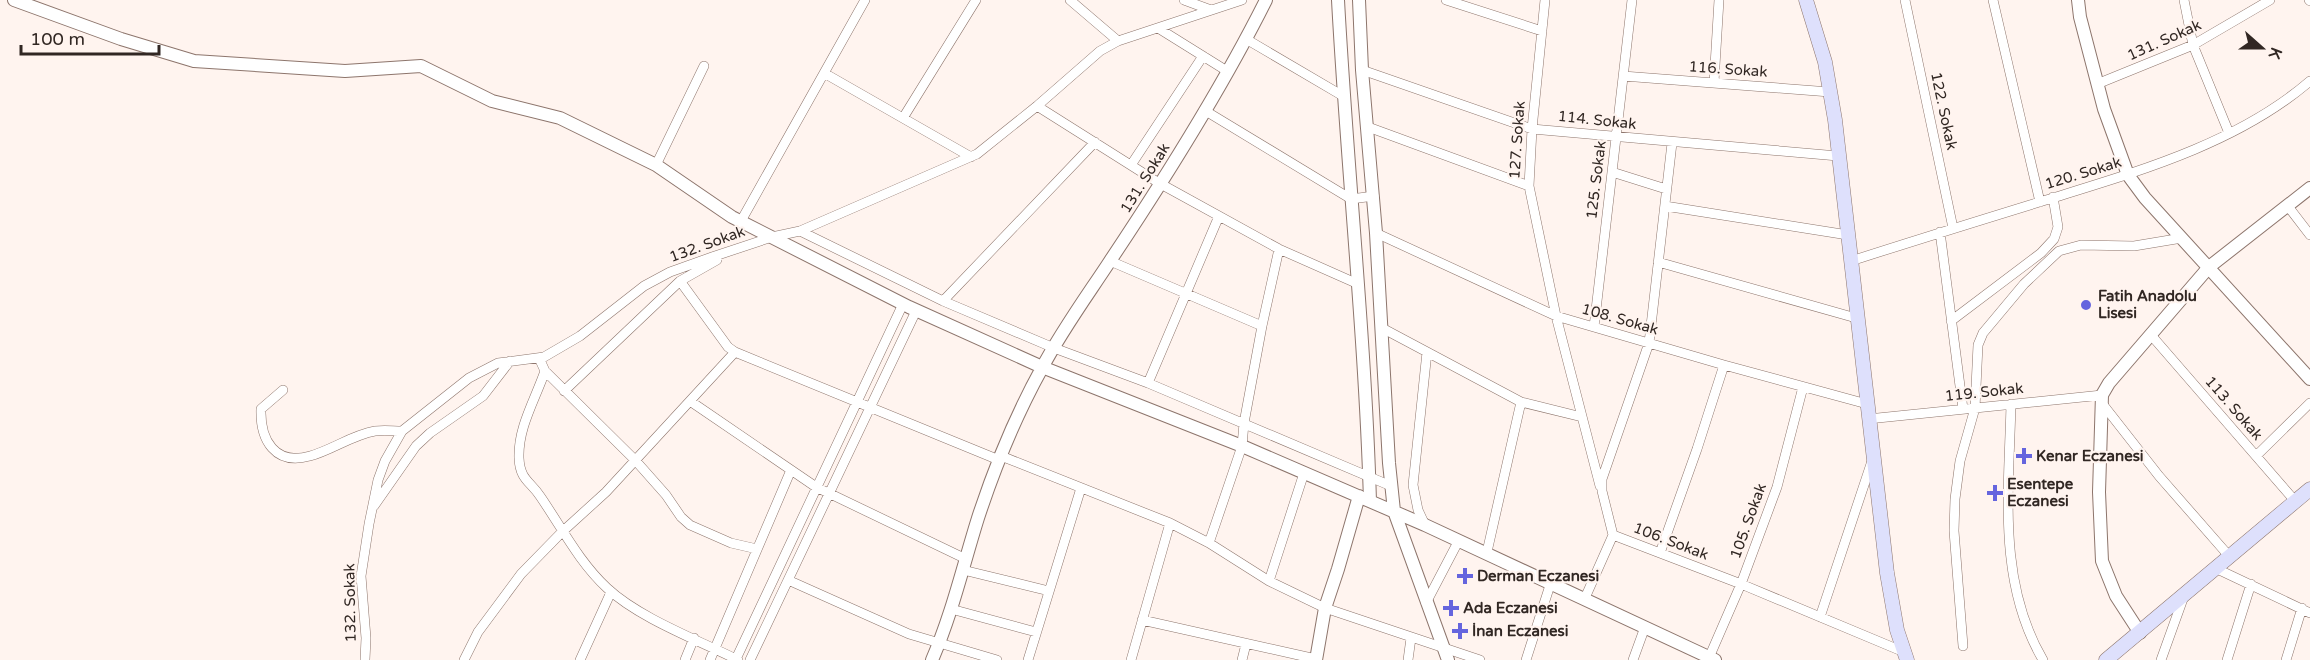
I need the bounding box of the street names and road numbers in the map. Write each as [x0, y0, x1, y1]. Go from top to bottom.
street label: 131. Sokak [2124, 16, 2204, 64]
street label: 116. Sokak [1688, 57, 1768, 81]
street label: 122. Sokak [1927, 70, 1961, 152]
street label: 127. Sokak [1505, 100, 1529, 180]
street label: 114. Sokak [1557, 107, 1637, 133]
street label: 131. Sokak [1116, 140, 1174, 216]
street label: 125. Sokak [1582, 140, 1610, 220]
street label: 120. Sokak [2043, 153, 2123, 193]
street label: 132. Sokak [667, 222, 747, 266]
street label: 108. Sokak [1580, 299, 1660, 339]
street label: 113. Sokak [2201, 372, 2267, 444]
street label: 119. Sokak [1944, 379, 2024, 405]
street label: 105. Sokak [1726, 481, 1770, 561]
street label: 106. Sokak [1631, 518, 1711, 564]
street label: 132. Sokak [340, 563, 360, 643]

